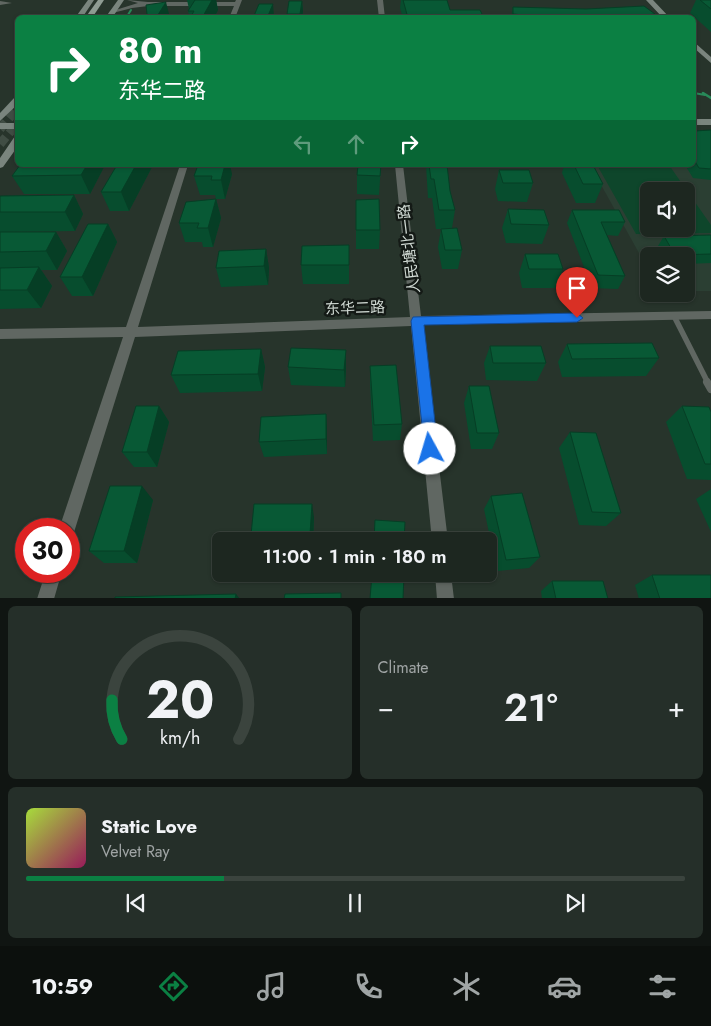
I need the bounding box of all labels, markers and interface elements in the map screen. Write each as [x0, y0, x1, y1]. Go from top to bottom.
text: 80 m [118, 26, 202, 76]
icon: right [35, 35, 100, 100]
text: 东华二路 [118, 74, 206, 106]
icon: left [289, 130, 317, 158]
icon: ahead [342, 130, 370, 158]
icon: right [395, 130, 423, 158]
map controls [640, 182, 695, 302]
button: sound [640, 182, 695, 237]
street label: 人民塘北一路 [393, 203, 425, 295]
button: layers [640, 247, 695, 302]
pin [556, 267, 598, 318]
icon: arrive [563, 274, 591, 302]
street label: 东华二路 [325, 296, 385, 320]
position arrow [403, 422, 455, 474]
speed limit sign: 30 [15, 518, 80, 583]
text: 11:00 · 1 min · 180 m [262, 543, 447, 570]
text: Climate [378, 656, 429, 679]
text: 20 [145, 662, 214, 738]
text: 21° [504, 680, 558, 735]
text: − [378, 687, 394, 728]
text: + [668, 687, 685, 728]
text: km/h [160, 725, 200, 751]
text: Static Love [101, 813, 197, 840]
text: Velvet Ray [101, 840, 170, 863]
icon: previous [122, 889, 150, 917]
icon: pause [341, 889, 369, 917]
icon: next [561, 889, 589, 917]
icon: directions [156, 969, 191, 1004]
icon: music [254, 969, 289, 1004]
icon: phone [351, 969, 386, 1004]
icon: climate [449, 969, 484, 1004]
icon: car [547, 969, 582, 1004]
icon: filters [645, 969, 680, 1004]
text: 10:59 [31, 970, 93, 1002]

